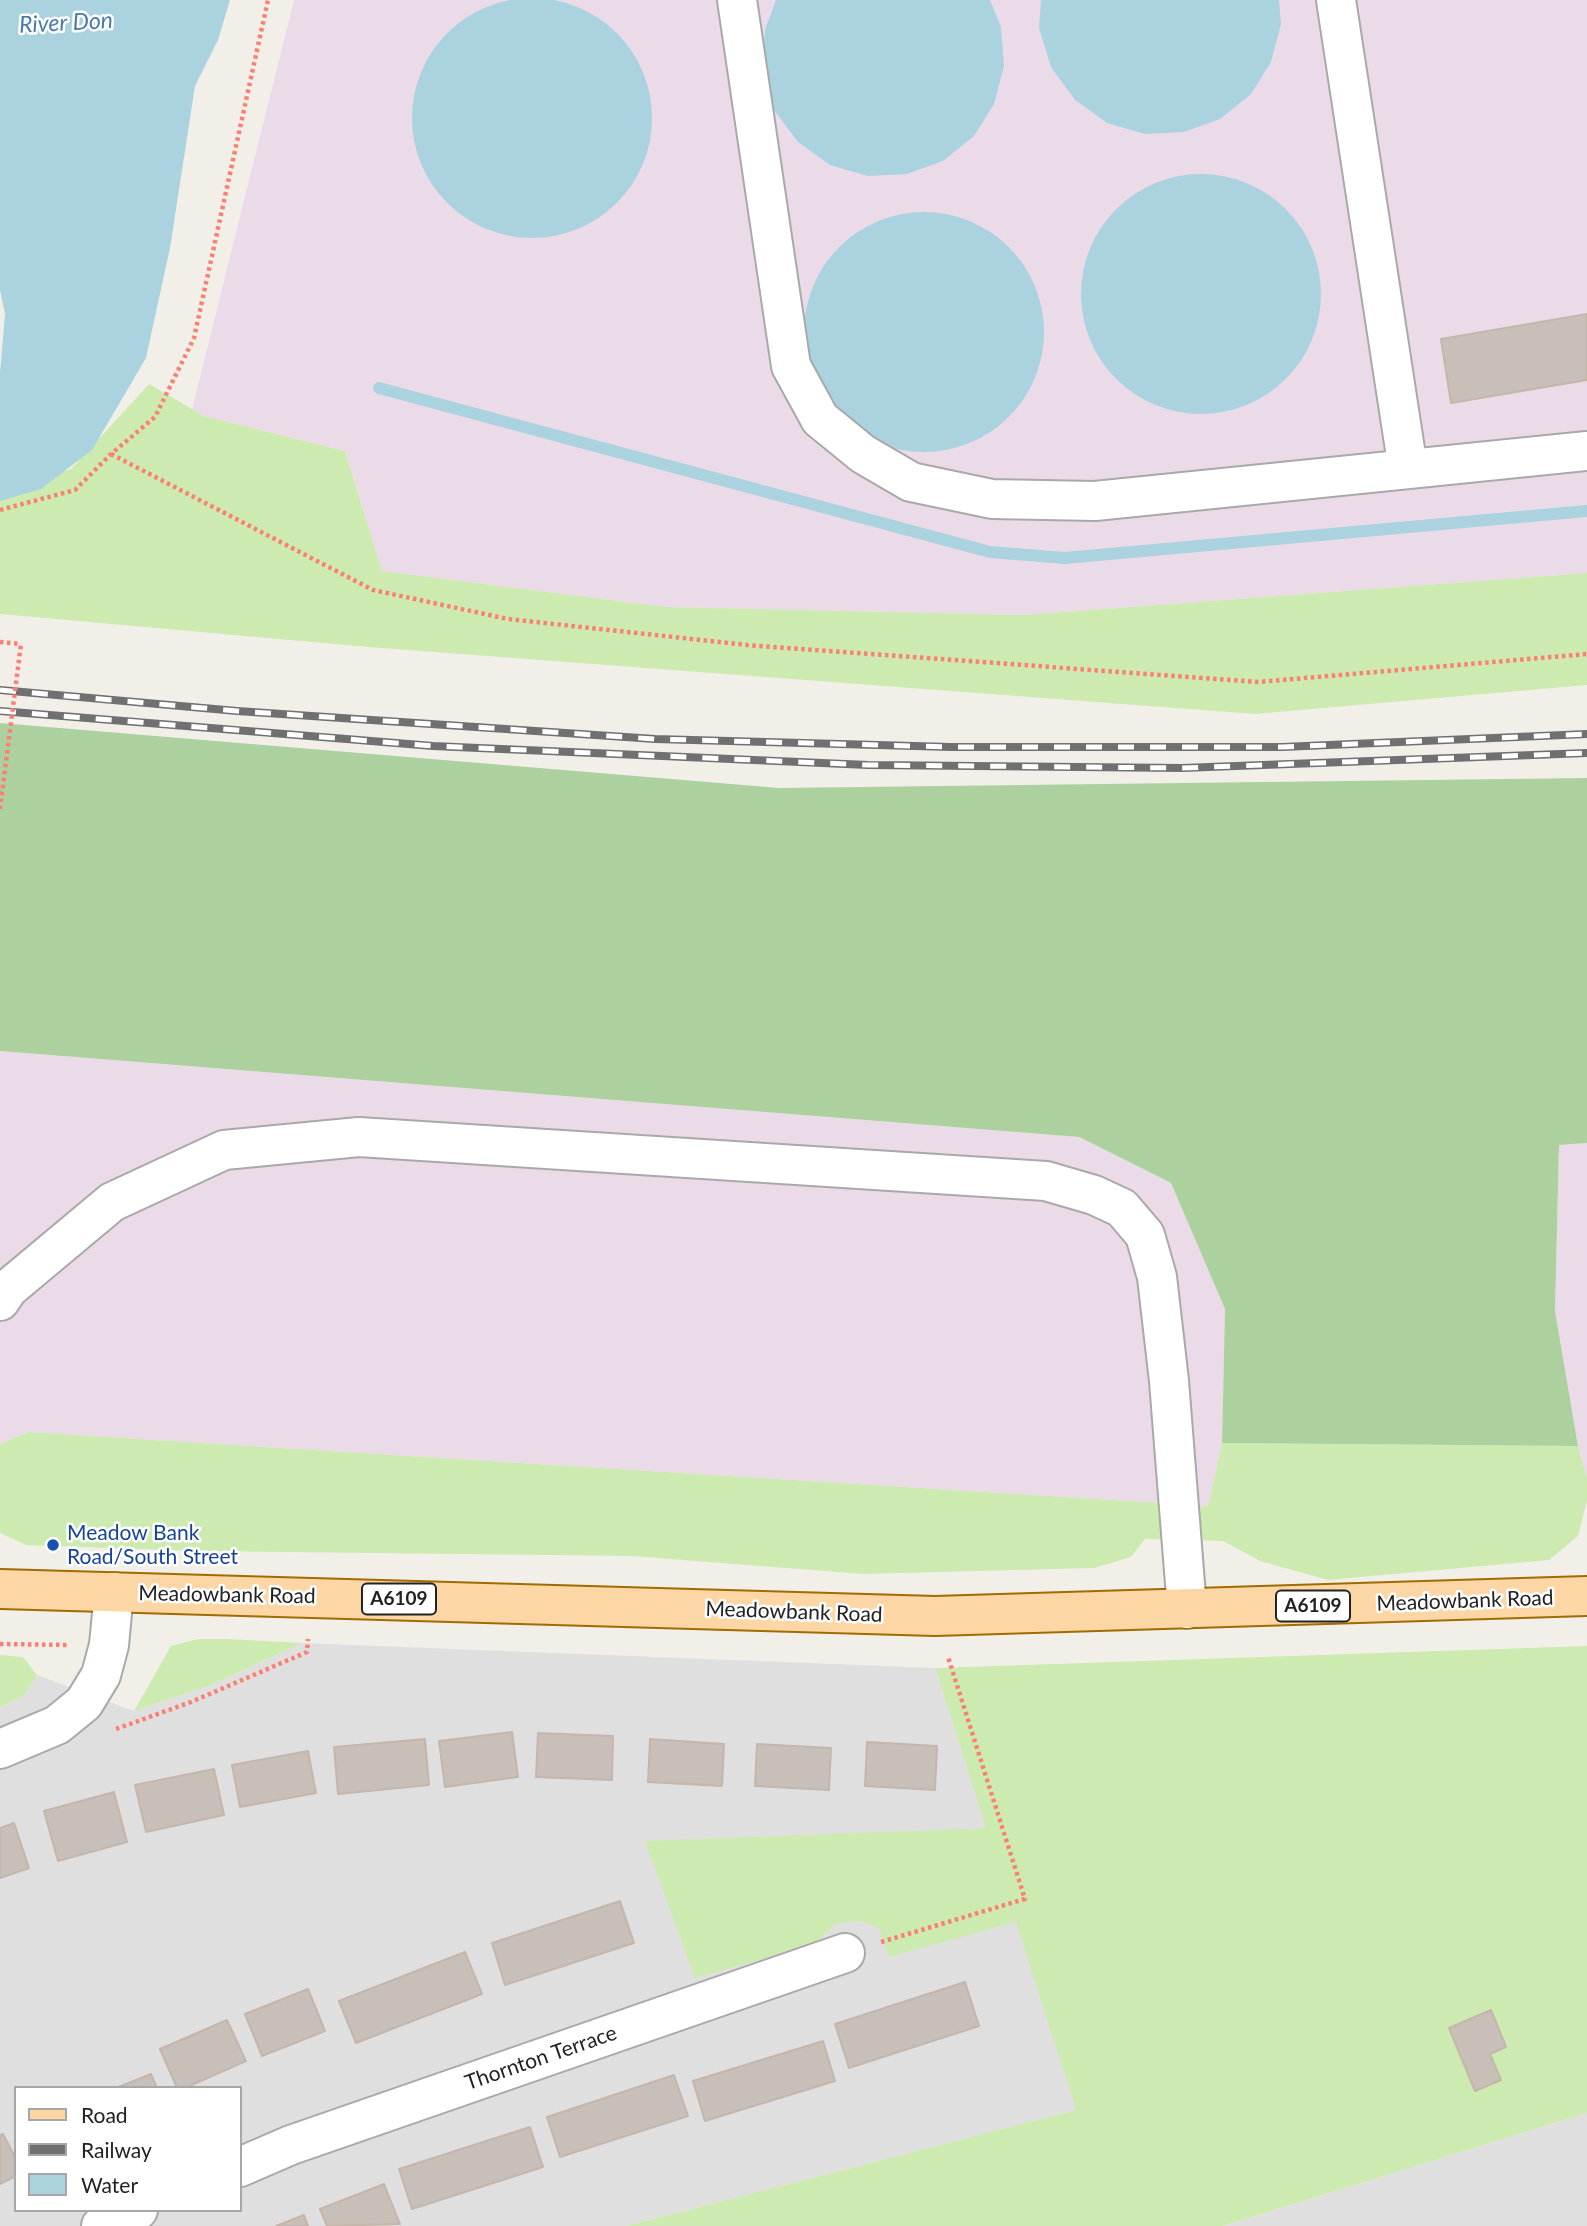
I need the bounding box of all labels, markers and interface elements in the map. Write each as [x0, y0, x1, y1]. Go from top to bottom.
water label: River Don [18, 7, 114, 39]
place label: Meadow Bank Road/South Street [67, 1520, 238, 1570]
marker: Meadow Bank Road/South Street [45, 1537, 61, 1553]
street label: Meadowbank Road [138, 1581, 316, 1609]
road number: A6109 [362, 1583, 436, 1614]
street label: Meadowbank Road [1376, 1585, 1554, 1617]
road number: A6109 [1276, 1590, 1350, 1622]
street label: Meadowbank Road [705, 1596, 883, 1628]
street label: Thornton Terrace [462, 2020, 620, 2096]
legend [14, 2086, 242, 2212]
text: Road [81, 2102, 128, 2127]
text: Railway [81, 2137, 152, 2162]
text: Water [81, 2172, 138, 2197]

